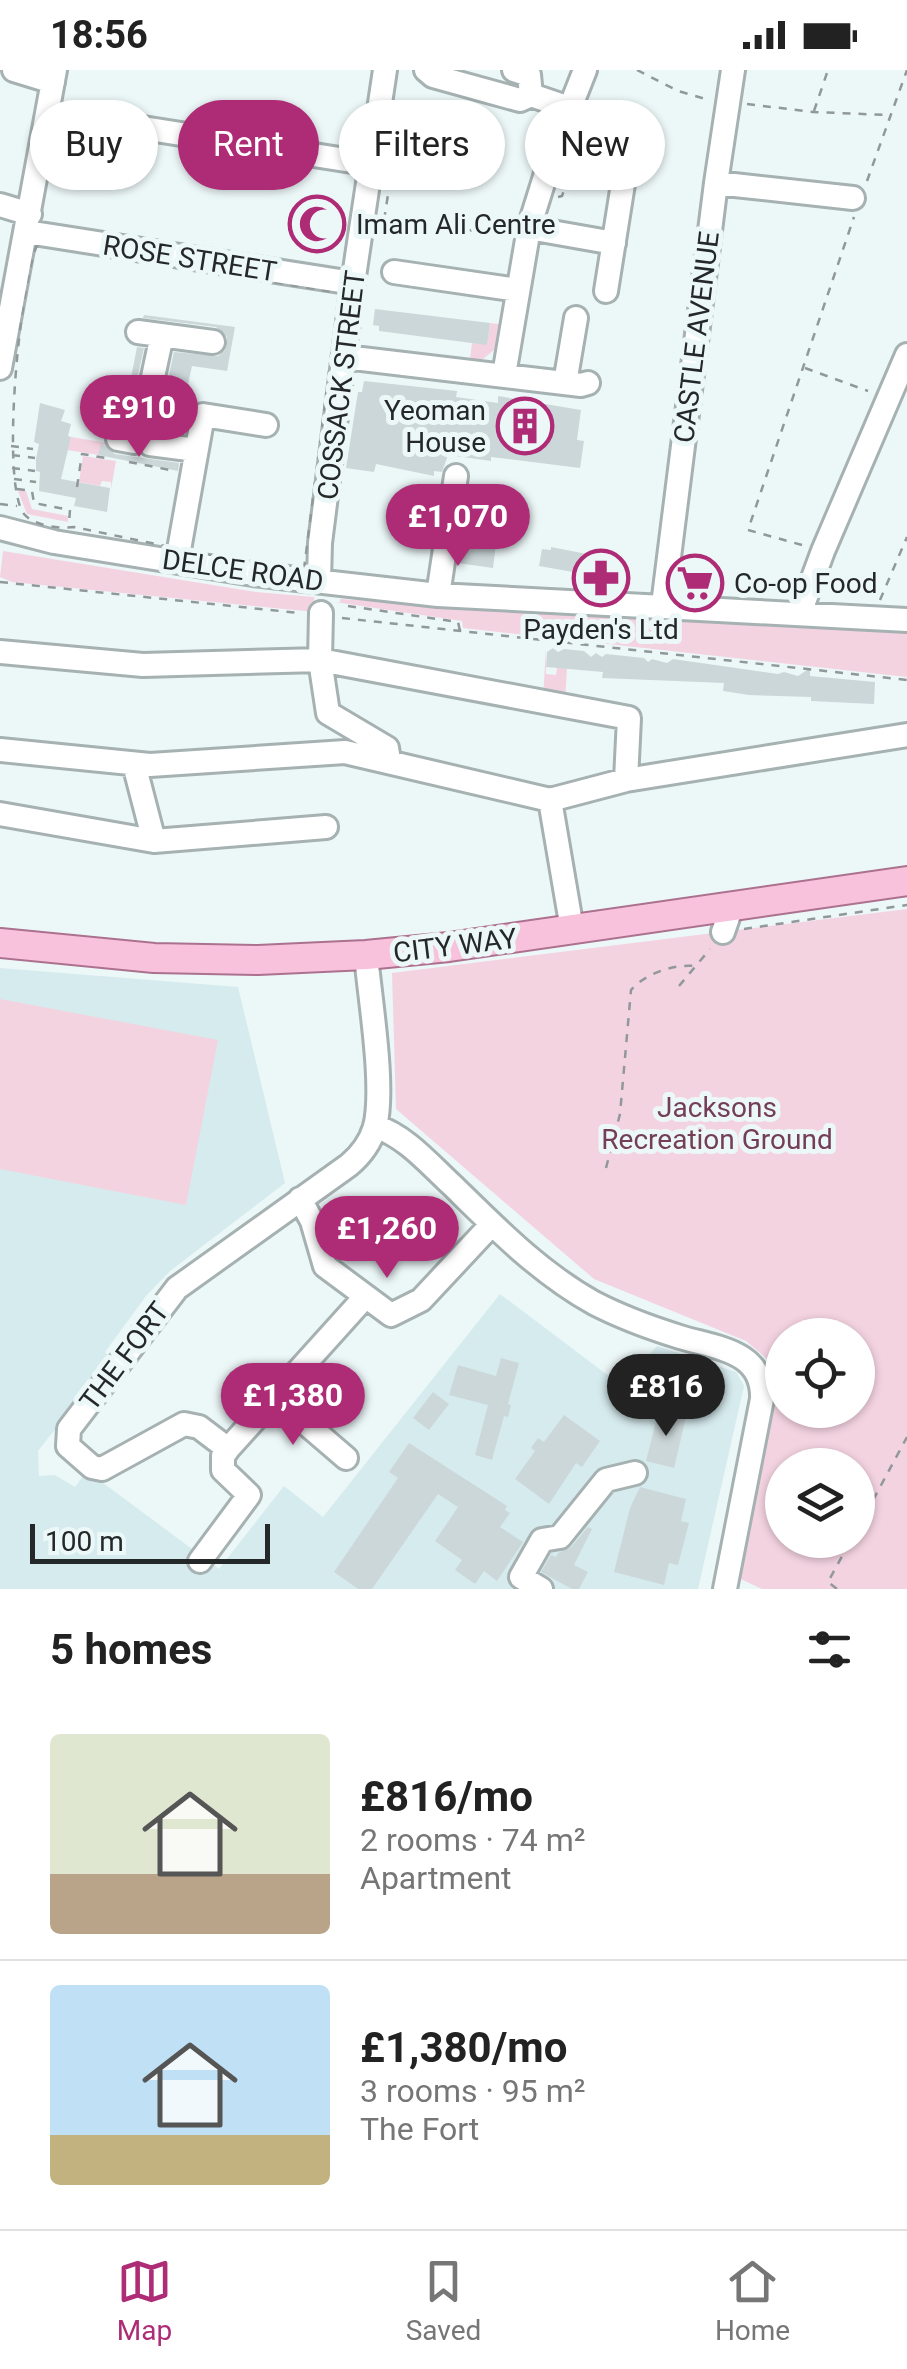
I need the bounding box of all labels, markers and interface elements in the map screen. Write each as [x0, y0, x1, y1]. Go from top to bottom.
text: 18:56 [50, 13, 148, 57]
chip: Buy [30, 100, 158, 190]
chip: Rent [178, 100, 319, 190]
chip: Filters [339, 100, 505, 190]
chip: New [525, 100, 665, 190]
mosque icon: Imam Ali Centre [287, 194, 347, 254]
place label: Imam Ali Centre [356, 208, 556, 241]
street label: ROSE STREET [101, 228, 279, 289]
street label: CASTLE AVENUE [667, 230, 726, 445]
street label: COSSACK STREET [311, 268, 372, 502]
pin: £910 [80, 375, 198, 460]
text: £910 [102, 388, 176, 426]
place label: Yeoman House [384, 394, 486, 459]
building icon: Yeoman House [495, 396, 555, 456]
pin: £1,070 [377, 484, 539, 569]
text: £1,070 [408, 497, 508, 535]
street label: DELCE ROAD [160, 543, 326, 598]
pharmacy icon: Payden's Ltd [571, 548, 631, 608]
supermarket icon: Co-op Food [665, 553, 725, 613]
place label: Co-op Food [734, 567, 878, 600]
place label: Payden's Ltd [523, 613, 679, 646]
street label: CITY WAY [391, 922, 519, 969]
park label: Jacksons Recreation Ground [601, 1091, 833, 1156]
pin: £1,260 [306, 1196, 468, 1281]
text: £1,260 [337, 1209, 437, 1247]
street label: THE FORT [73, 1295, 176, 1417]
map controls [765, 1318, 875, 1558]
button: locate [765, 1318, 875, 1428]
pin: £816 [607, 1354, 725, 1439]
pin: £1,380 [212, 1363, 374, 1448]
text: £816 [629, 1367, 703, 1405]
text: £1,380 [243, 1376, 343, 1414]
button: layers [765, 1448, 875, 1558]
scale bar [30, 1519, 270, 1564]
text: 100 m [45, 1525, 124, 1558]
icon: filters [802, 1622, 857, 1677]
text: 5 homes [50, 1625, 212, 1674]
text: £816/mo [360, 1772, 533, 1821]
icon: home [130, 1774, 250, 1894]
text: 2 rooms · 74 m² [360, 1821, 585, 1859]
text: Apartment [360, 1859, 512, 1897]
text: £1,380/mo [360, 2023, 567, 2072]
icon: home [130, 2025, 250, 2145]
text: 3 rooms · 95 m² [360, 2072, 585, 2110]
text: The Fort [360, 2110, 479, 2148]
tab: Map [117, 2254, 172, 2347]
tab: Saved [406, 2254, 481, 2347]
tab: Home [715, 2254, 790, 2347]

